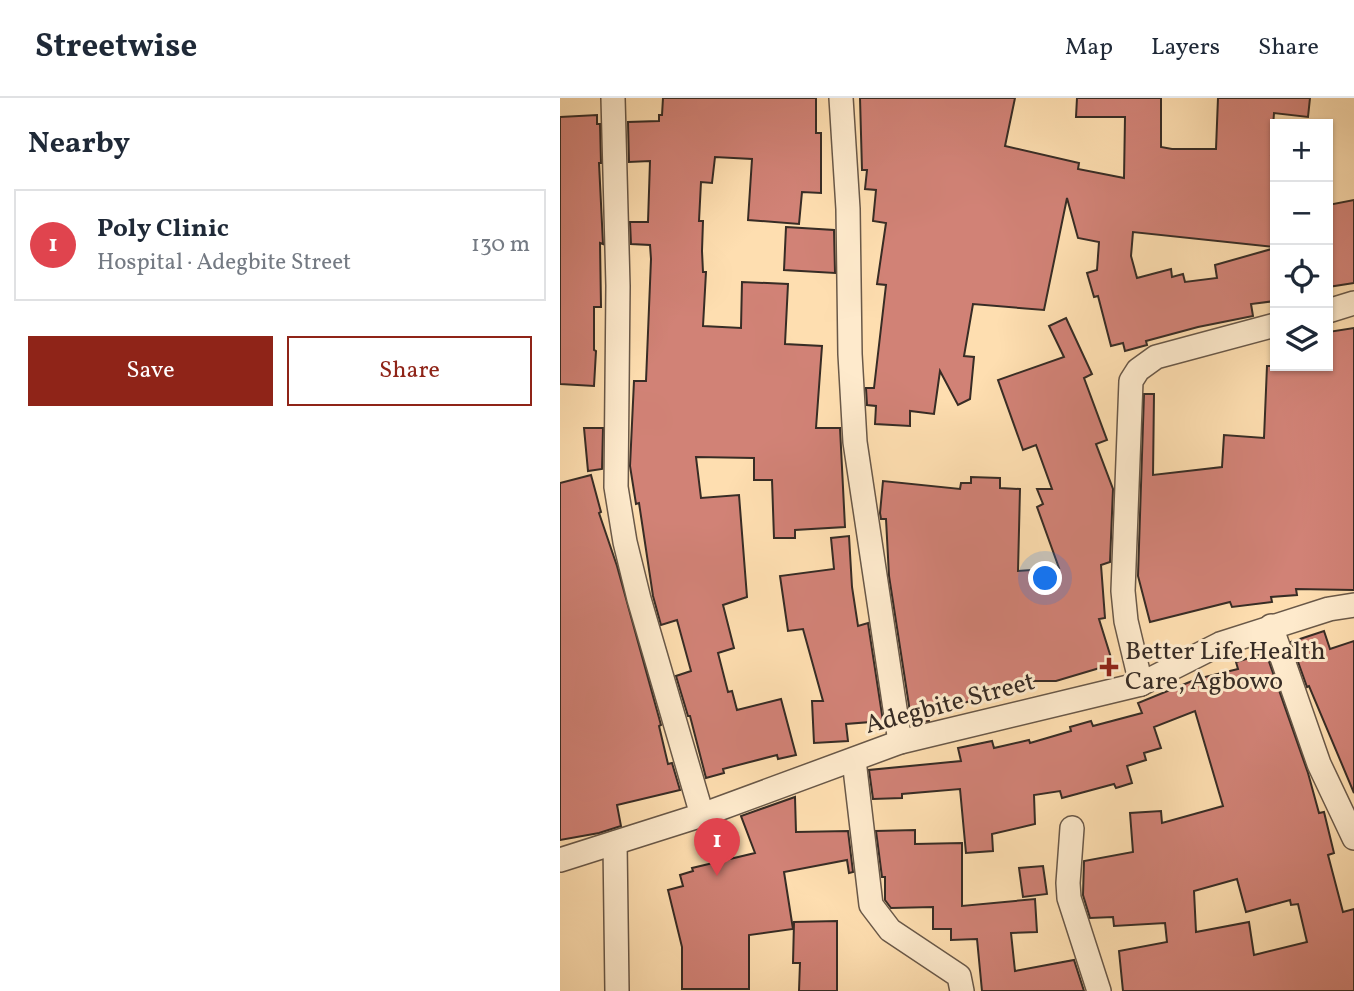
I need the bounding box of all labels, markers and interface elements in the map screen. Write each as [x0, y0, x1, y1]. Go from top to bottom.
text: Streetwise [35, 25, 197, 71]
text: Map [1065, 31, 1113, 65]
text: Layers [1151, 31, 1220, 65]
text: Share [1258, 31, 1319, 65]
map controls [1270, 119, 1333, 371]
button: + [1270, 119, 1333, 182]
text: Nearby [28, 123, 130, 165]
button: − [1270, 182, 1333, 245]
text: Poly Clinic [97, 211, 229, 247]
text: 1 [48, 229, 58, 261]
text: 130 m [471, 229, 530, 261]
button: locate [1270, 245, 1333, 308]
text: Hospital · Adegbite Street [97, 247, 351, 279]
button: layers [1270, 308, 1333, 371]
button: Save [28, 336, 273, 406]
button: Share [287, 336, 532, 406]
your location [1028, 561, 1062, 595]
place label: Better Life Health Care, Agbowo [1125, 634, 1326, 700]
marker: Better Life Health Care, Agbowo [1099, 657, 1119, 677]
street label: Adegbite Street [861, 664, 1039, 744]
pin: 1 [694, 818, 740, 876]

